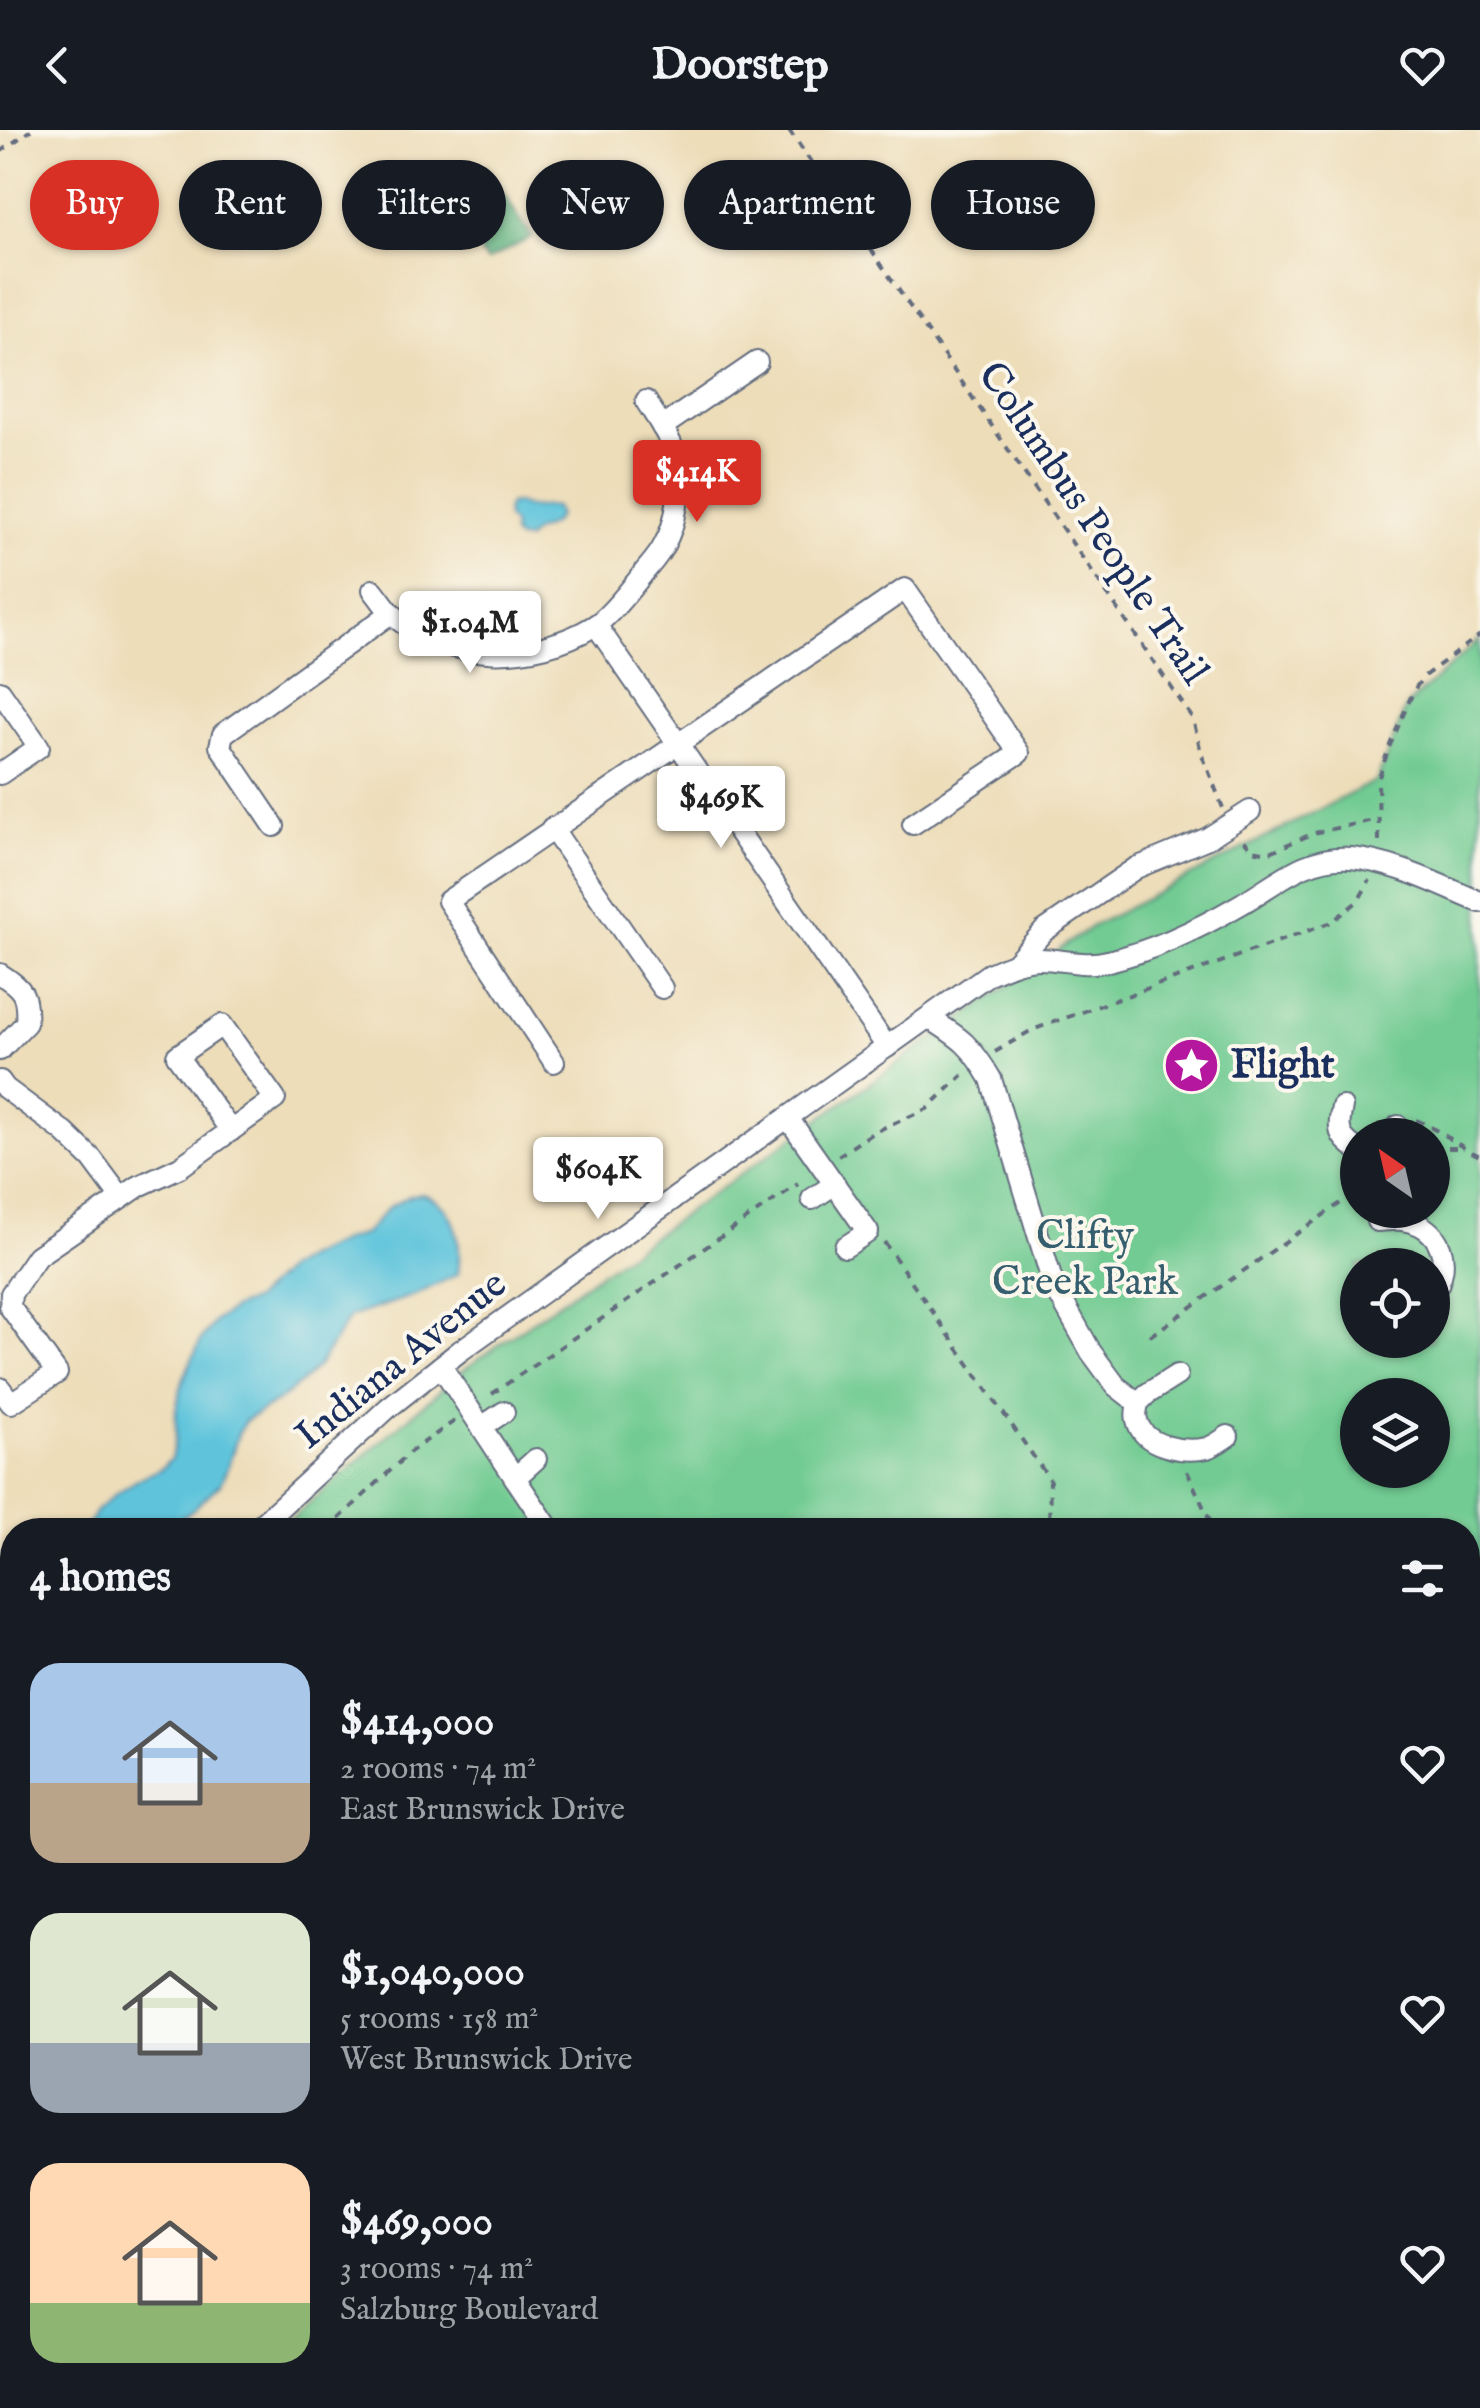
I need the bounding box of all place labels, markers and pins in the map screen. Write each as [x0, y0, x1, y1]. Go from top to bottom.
pin: $414K [627, 440, 767, 525]
pin: $1.04M [389, 591, 551, 676]
pin: $469K [651, 766, 791, 851]
place icon: Flight [1162, 1036, 1222, 1096]
place label: Flight [1231, 1041, 1335, 1092]
pin: $604K [528, 1137, 668, 1222]

